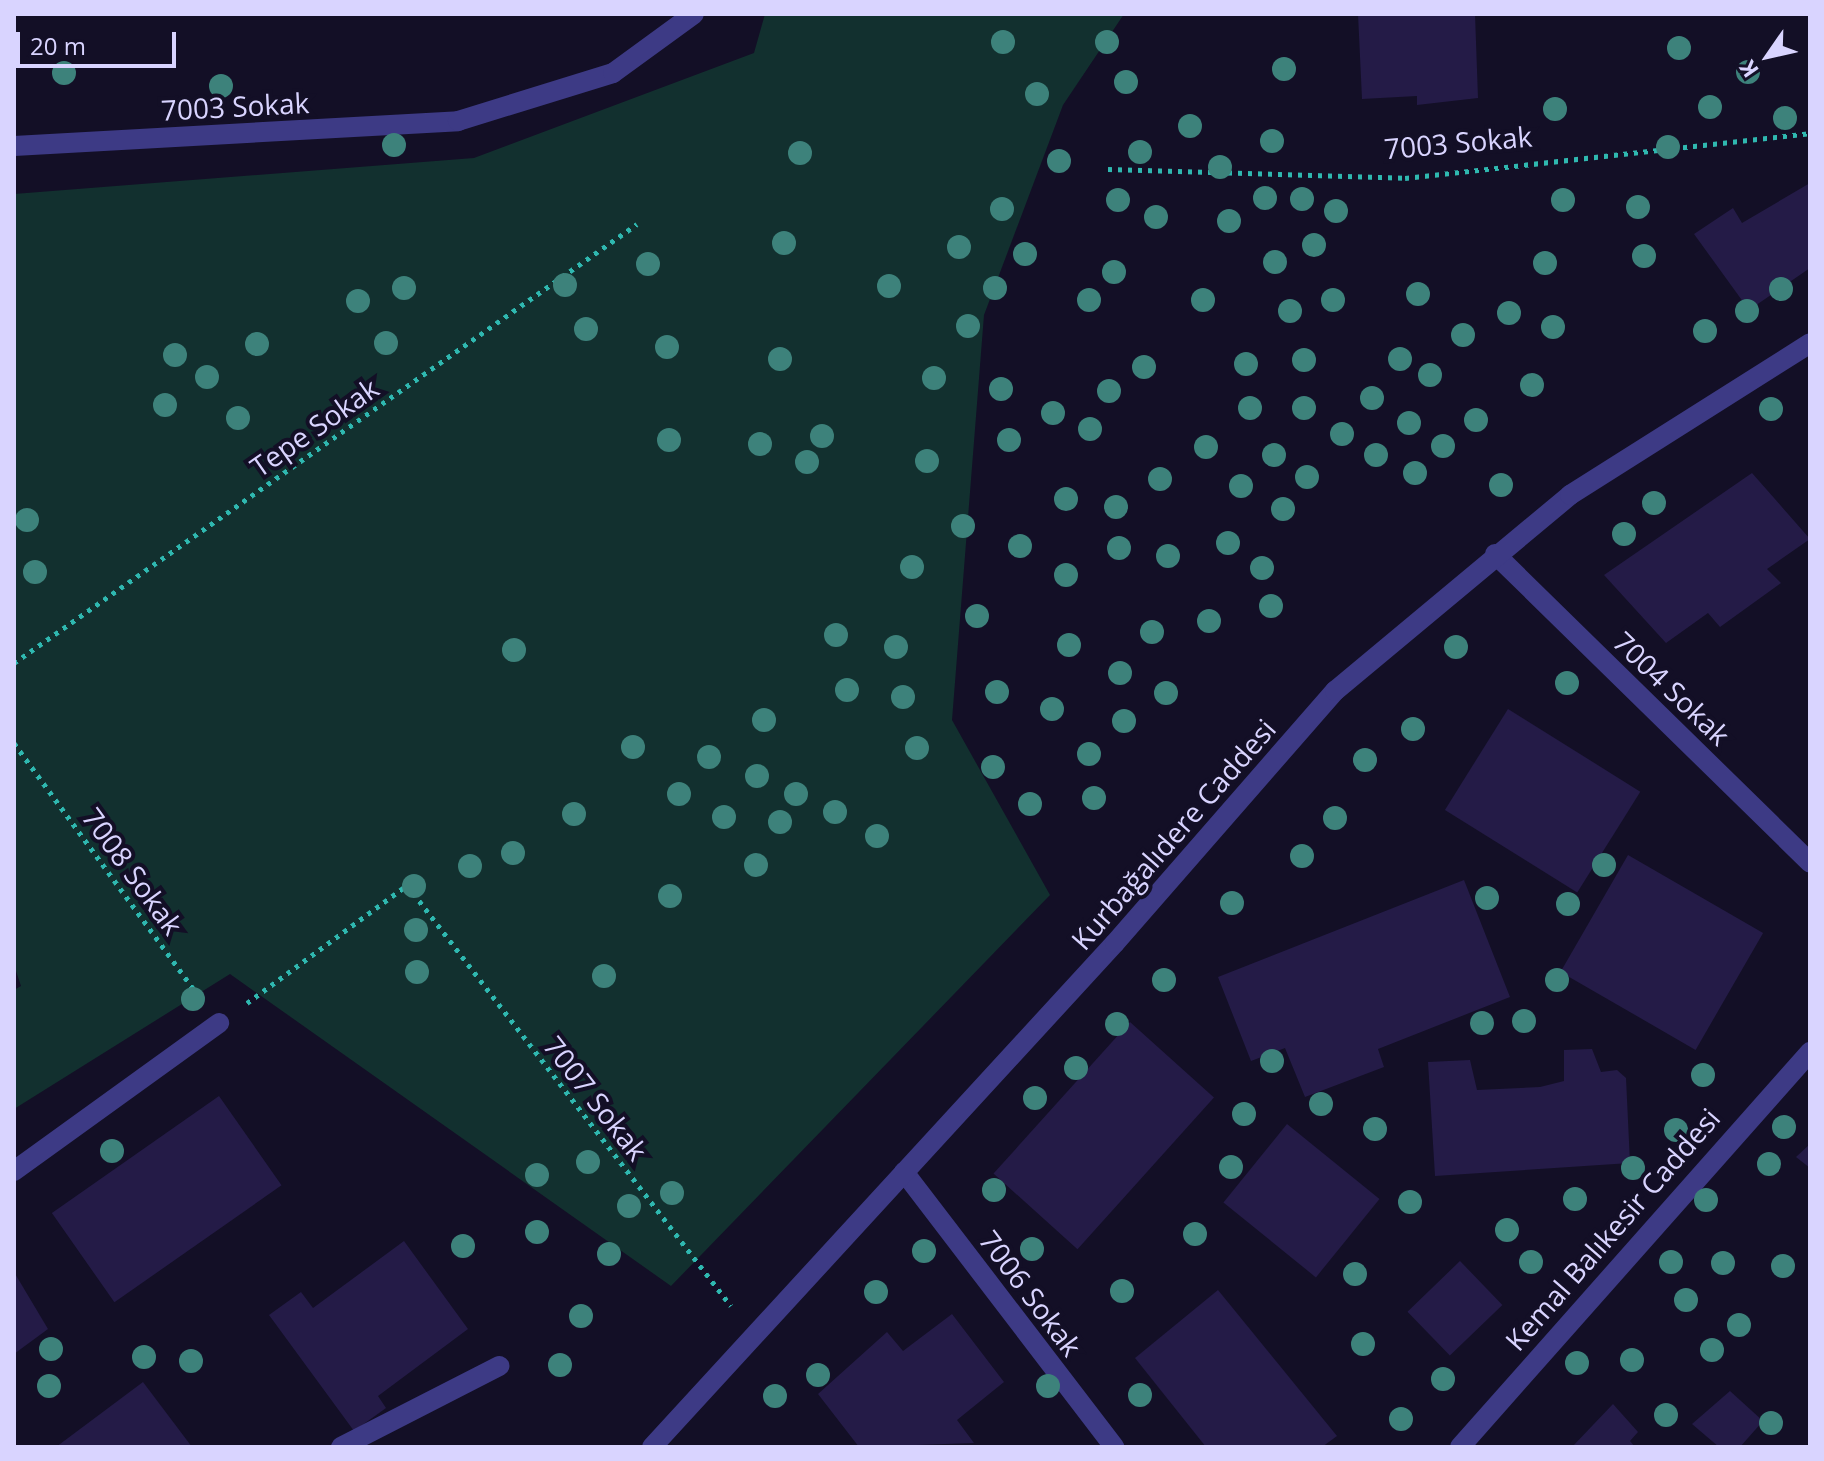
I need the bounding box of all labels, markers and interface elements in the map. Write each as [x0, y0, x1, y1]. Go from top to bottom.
scale bar [20, 16, 180, 66]
north arrow [1728, 16, 1808, 96]
text: 20 m [30, 29, 86, 62]
text: K [1732, 55, 1765, 84]
street label: 7003 Sokak [160, 85, 310, 127]
street label: 7003 Sokak [1383, 119, 1533, 165]
street label: Tepe Sokak [244, 371, 384, 483]
street label: 7004 Sokak [1607, 624, 1737, 752]
street label: Kurbağalıdere Caddesi [1064, 712, 1282, 956]
street label: 7008 Sokak [76, 801, 190, 941]
street label: 7007 Sokak [537, 1029, 655, 1167]
street label: Kemal Balıkesir Caddesi [1498, 1101, 1726, 1357]
street label: 7006 Sokak [973, 1224, 1089, 1362]

